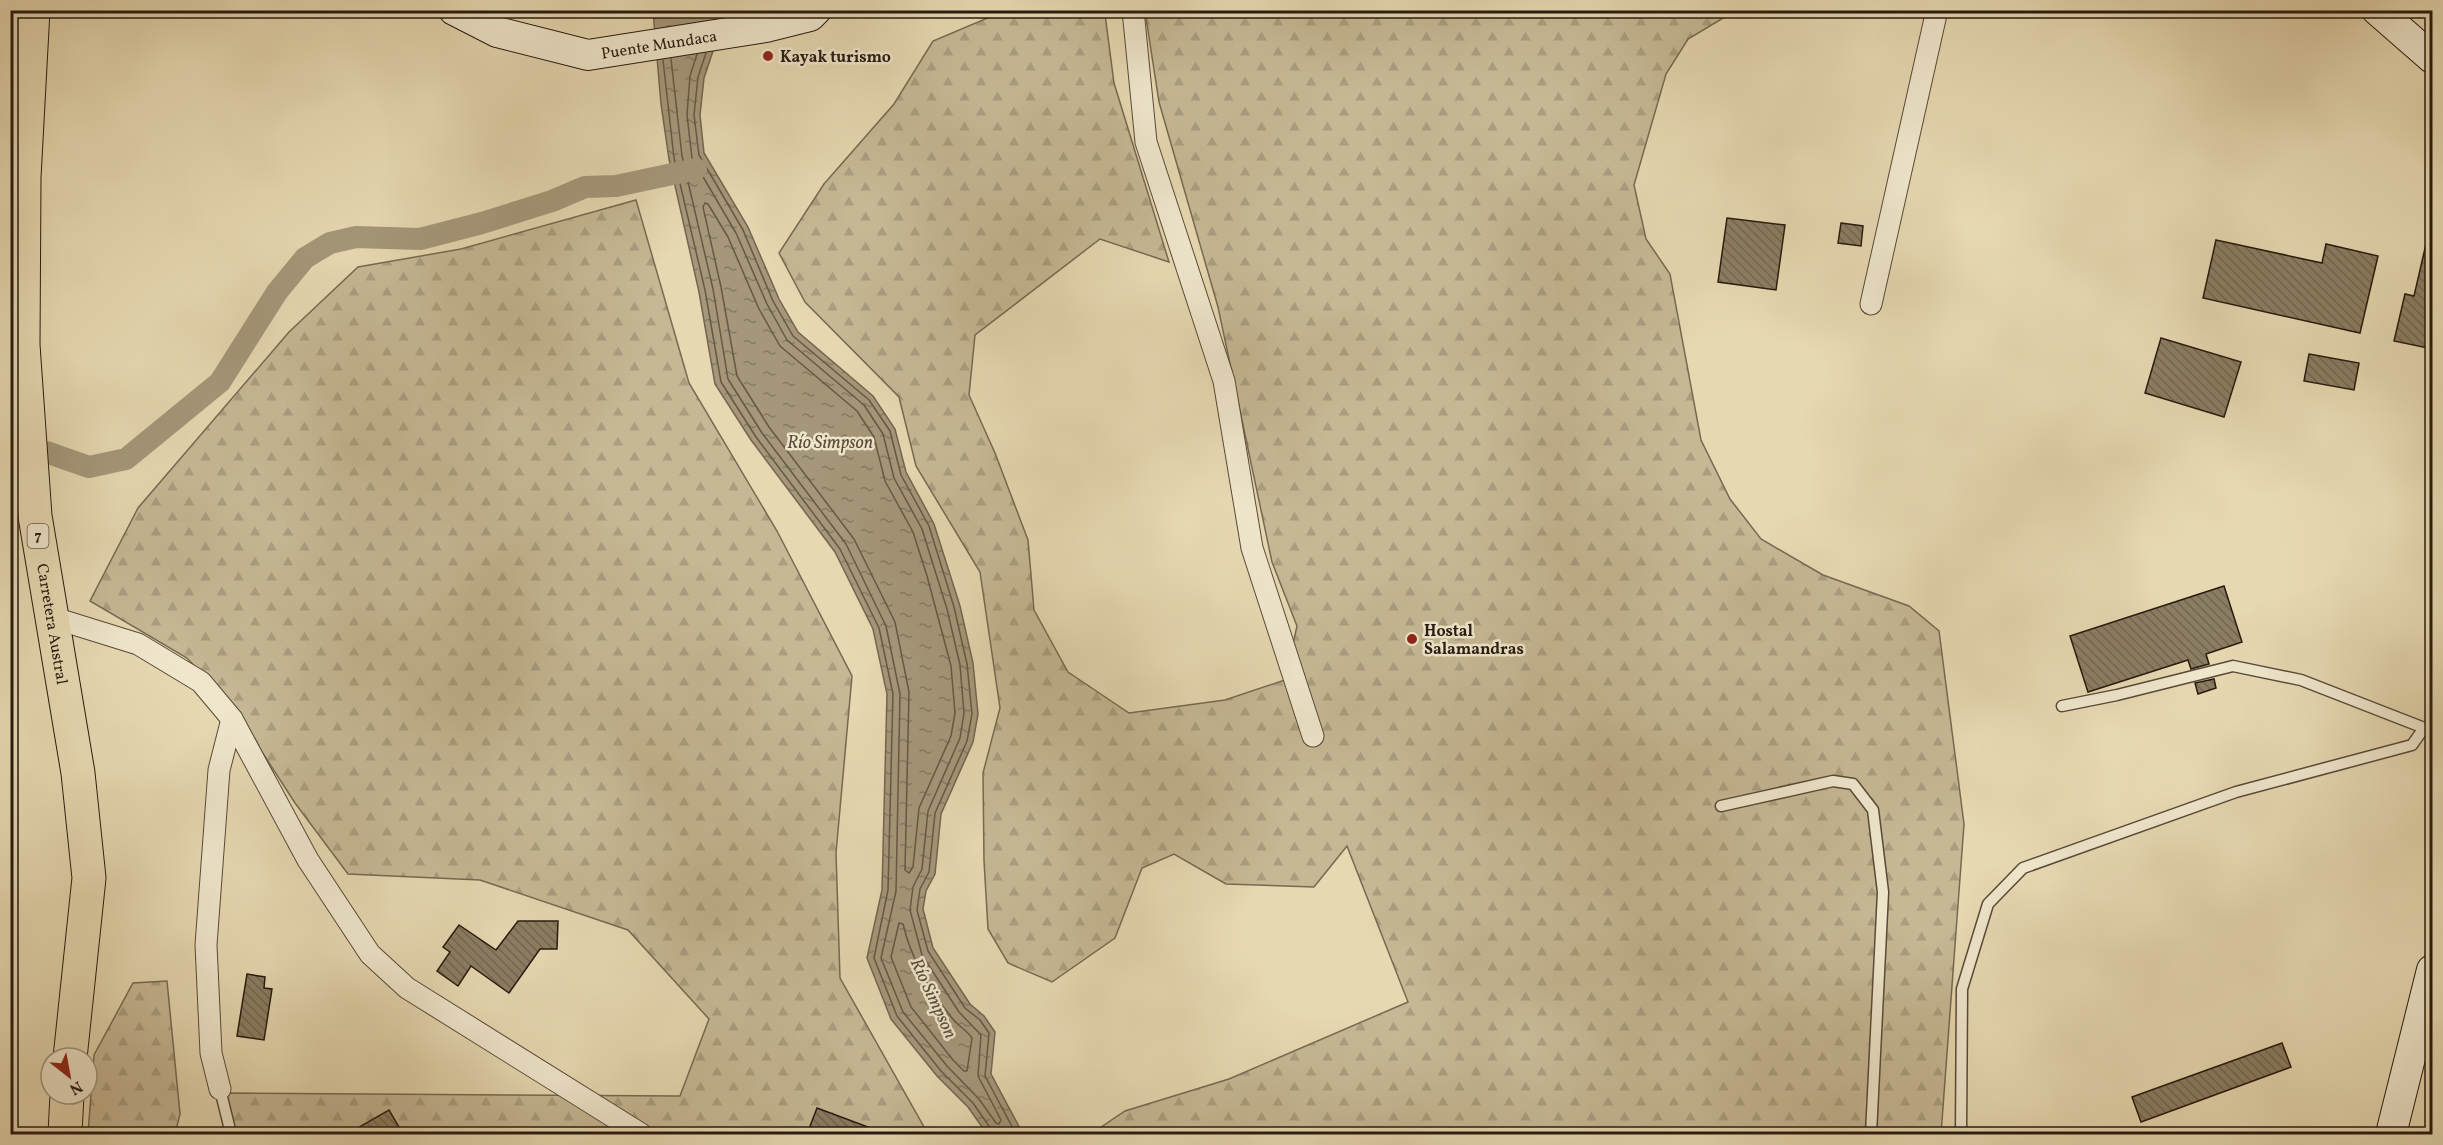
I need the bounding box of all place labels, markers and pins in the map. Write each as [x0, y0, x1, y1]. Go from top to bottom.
place label: Kayak turismo [780, 47, 891, 69]
marker: Kayak turismo [761, 49, 775, 63]
place label: Hostal Salamandras [1424, 621, 1524, 661]
marker: Hostal Salamandras [1405, 632, 1419, 646]

